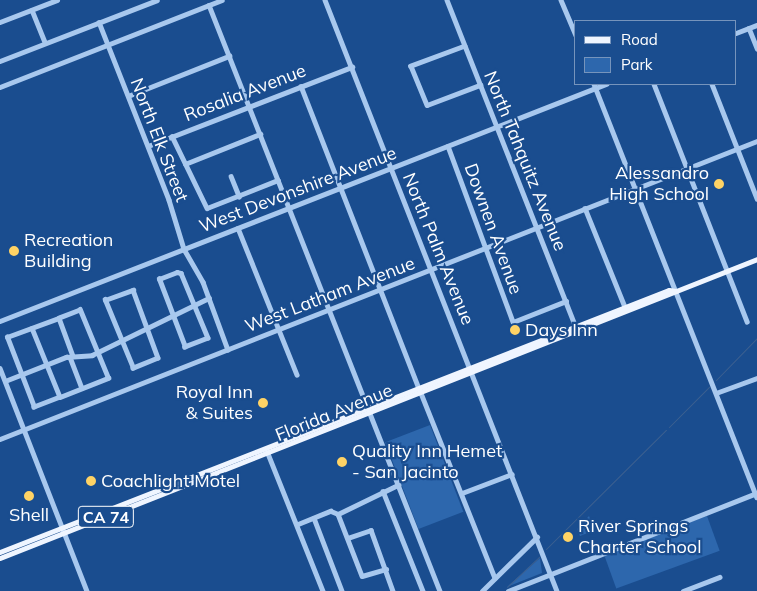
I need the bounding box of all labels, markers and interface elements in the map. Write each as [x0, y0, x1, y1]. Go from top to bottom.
legend [574, 20, 737, 85]
text: Road [621, 30, 658, 49]
text: Park [621, 55, 653, 74]
street label: Rosalia Avenue [181, 60, 309, 126]
street label: North Tahquitz Avenue [479, 68, 571, 254]
street label: North Elk Street [125, 75, 193, 205]
street label: West Devonshire Avenue [196, 142, 400, 238]
street label: Downen Avenue [459, 161, 527, 297]
place label: Alessandro High School [609, 163, 709, 205]
street label: North Palm Avenue [398, 170, 478, 328]
marker: Alessandro High School [713, 178, 725, 190]
place label: Recreation Building [24, 230, 113, 272]
marker: Recreation Building [8, 245, 20, 257]
street label: West Latham Avenue [242, 253, 418, 337]
place label: Days Inn [525, 319, 598, 341]
marker: Days Inn [509, 324, 521, 336]
street label: Florida Avenue [272, 380, 396, 446]
place label: Royal Inn & Suites [176, 382, 253, 424]
marker: Royal Inn & Suites [257, 397, 269, 409]
place label: Quality Inn Hemet - San Jacinto [352, 441, 502, 484]
marker: Quality Inn Hemet - San Jacinto [336, 456, 348, 468]
place label: Coachlight Motel [101, 470, 240, 492]
marker: Coachlight Motel [85, 475, 97, 487]
marker: Shell [23, 490, 35, 502]
place label: Shell [9, 504, 49, 526]
road number: CA 74 [77, 504, 135, 530]
place label: River Springs Charter School [578, 516, 701, 558]
marker: River Springs Charter School [562, 531, 574, 543]

